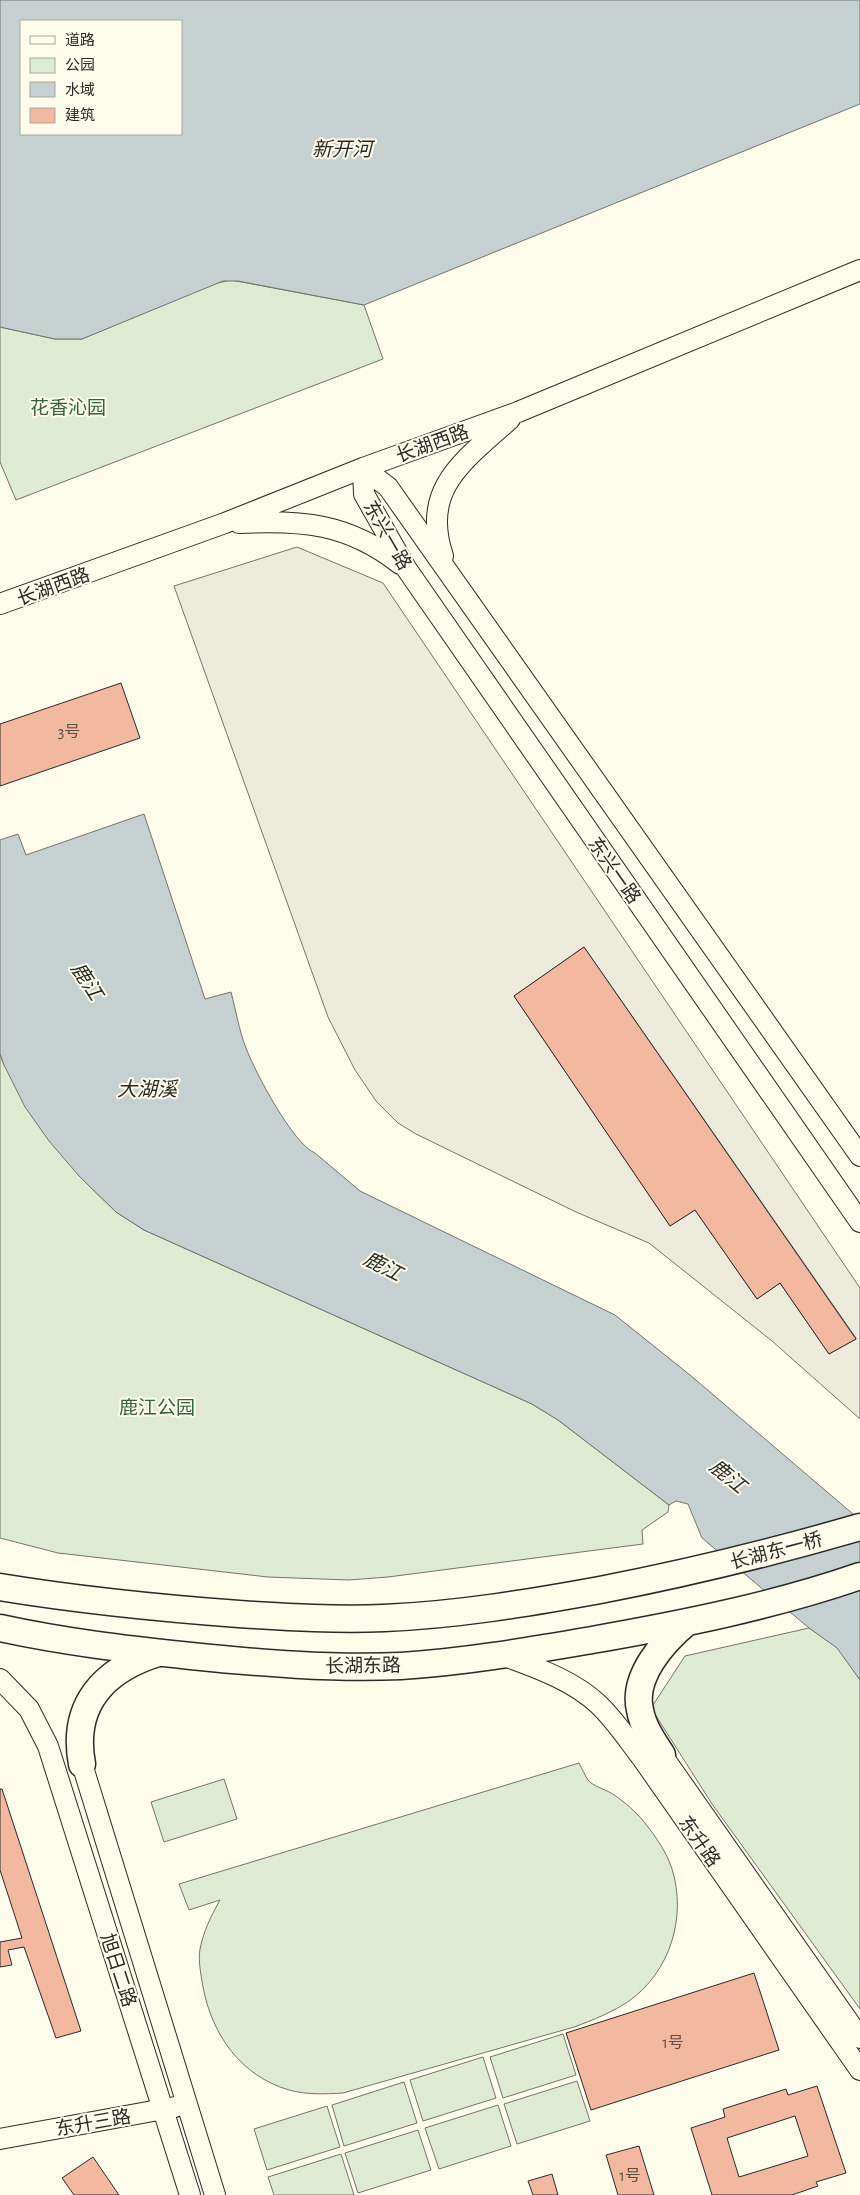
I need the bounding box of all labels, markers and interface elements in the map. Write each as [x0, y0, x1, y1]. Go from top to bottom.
legend [20, 20, 182, 135]
text: 道路 [65, 32, 95, 48]
text: 公园 [65, 57, 95, 73]
text: 水域 [65, 82, 95, 98]
text: 建筑 [65, 107, 95, 123]
water label: 新开河 [312, 139, 376, 160]
park label: 花香沁园 [30, 397, 106, 418]
street label: 长湖西路 [393, 422, 471, 466]
street label: 东兴一路 [359, 497, 416, 573]
street label: 长湖西路 [14, 565, 92, 609]
house number: 3号 [58, 724, 80, 740]
street label: 东兴一路 [584, 833, 645, 907]
water label: 鹿江 [67, 959, 107, 1005]
water label: 大湖溪 [117, 1079, 179, 1100]
water label: 鹿江 [360, 1248, 407, 1286]
park label: 鹿江公园 [119, 1397, 195, 1418]
water label: 鹿江 [706, 1456, 751, 1498]
street label: 长湖东一桥 [728, 1528, 825, 1573]
street label: 长湖东路 [325, 1654, 401, 1677]
street label: 东升路 [675, 1812, 725, 1871]
street label: 旭日二路 [97, 1931, 139, 2010]
house number: 1号 [662, 2035, 684, 2051]
street label: 东升三路 [54, 2106, 132, 2139]
house number: 1号 [619, 2168, 641, 2184]

